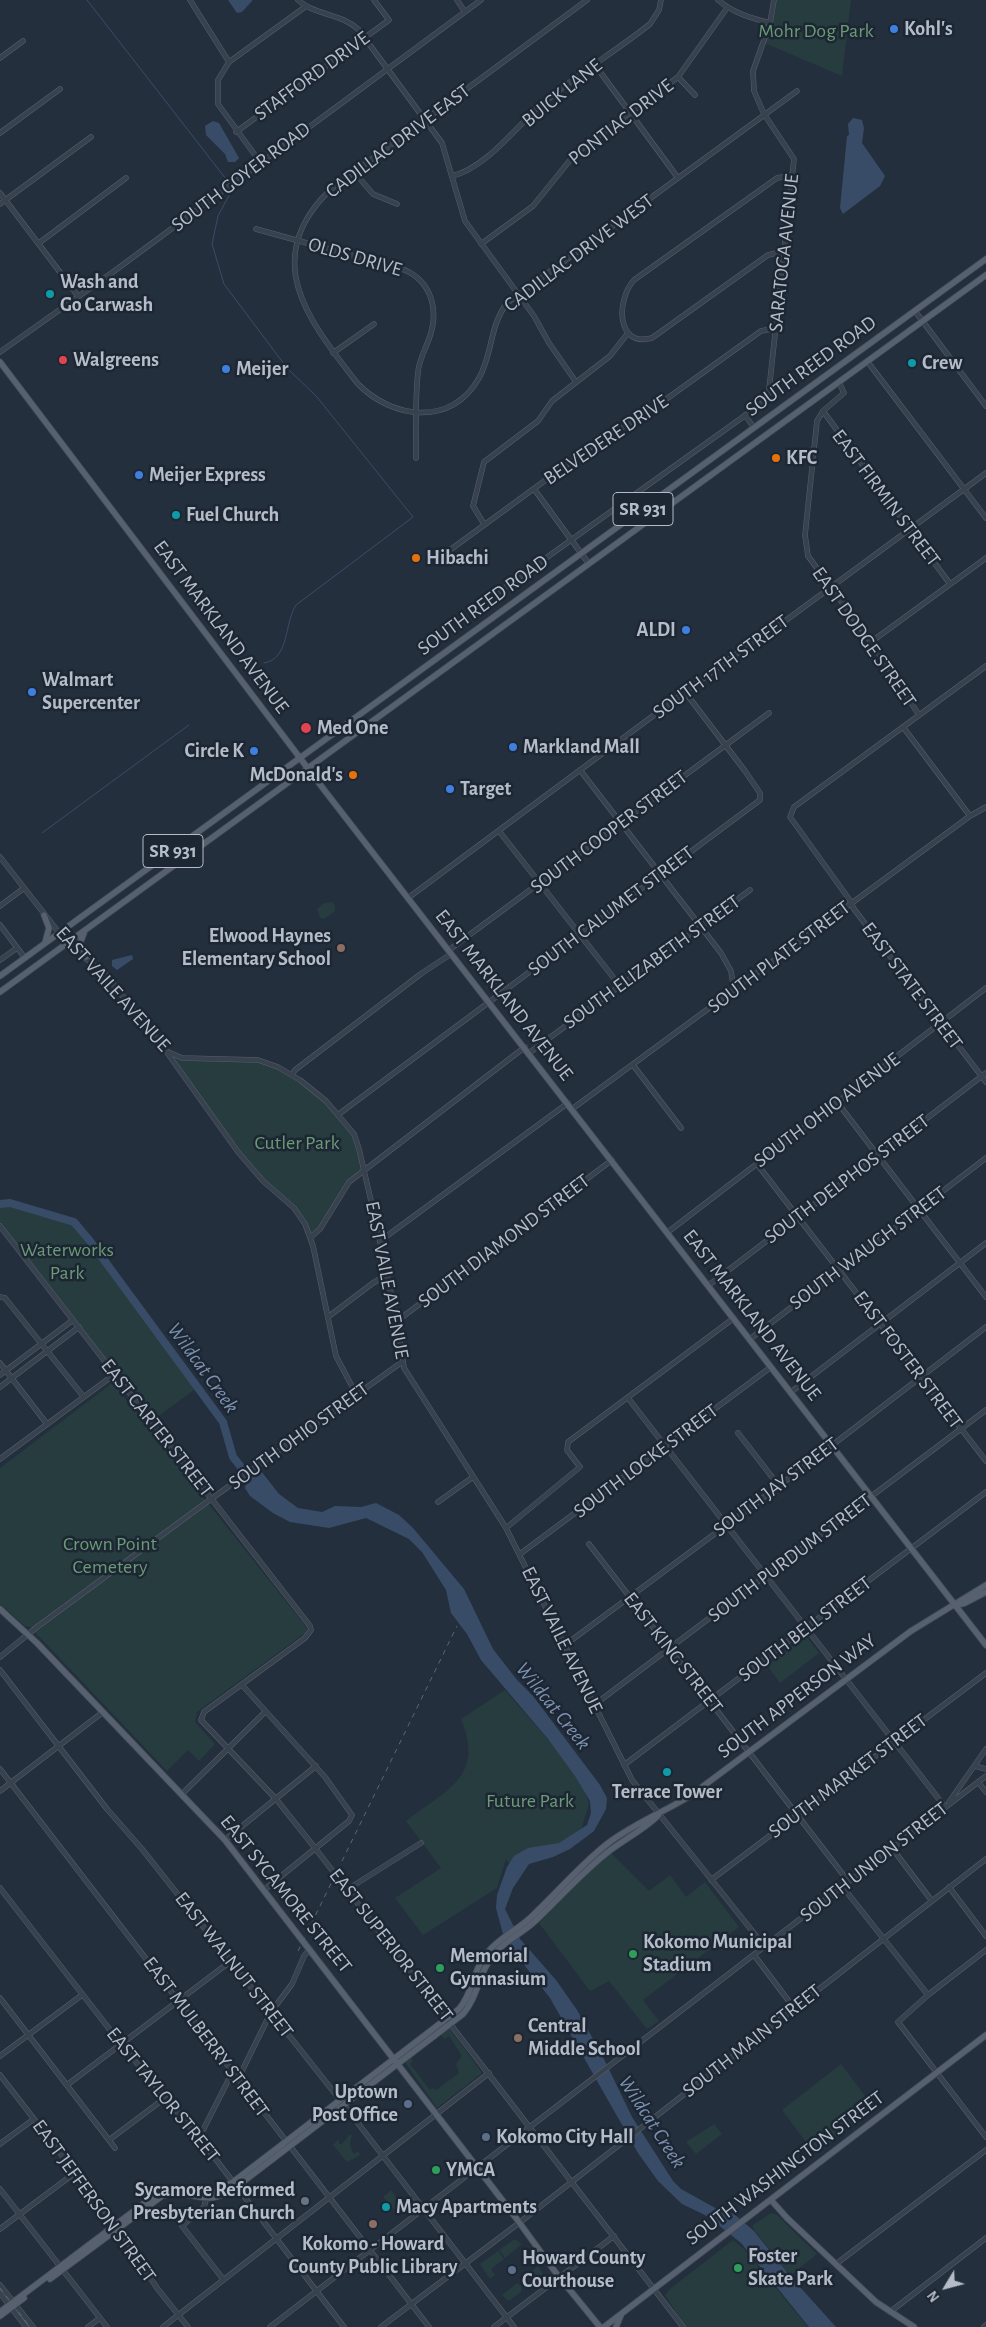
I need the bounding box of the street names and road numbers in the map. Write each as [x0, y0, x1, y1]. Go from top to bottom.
street label: STAFFORD DRIVE [250, 26, 374, 126]
street label: BUICK LANE [517, 53, 607, 133]
street label: PONTIAC DRIVE [564, 74, 678, 170]
street label: CADILLAC DRIVE EAST [321, 79, 475, 203]
street label: SOUTH GOYER ROAD [167, 117, 315, 237]
street label: SARATOGA AVENUE [764, 173, 804, 333]
street label: CADILLAC DRIVE WEST [499, 189, 659, 317]
street label: OLDS DRIVE [305, 232, 405, 282]
street label: SOUTH REED ROAD [741, 310, 881, 422]
street label: BELVEDERE DRIVE [539, 389, 673, 491]
street label: EAST FIRMIN STREET [827, 425, 945, 571]
road number: SR 931 [613, 492, 673, 526]
street label: EAST MARKLAND AVENUE [148, 536, 294, 718]
street label: SOUTH REED ROAD [413, 549, 553, 661]
street label: EAST DODGE STREET [807, 562, 921, 712]
street label: SOUTH 17TH STREET [648, 610, 794, 724]
street label: SOUTH COOPER STREET [526, 765, 692, 899]
road number: SR 931 [143, 834, 203, 868]
street label: SOUTH CALUMET STREET [523, 841, 699, 981]
street label: SOUTH ELIZABETH STREET [559, 890, 745, 1034]
street label: SOUTH PLATE STREET [703, 896, 855, 1018]
street label: EAST MARKLAND AVENUE [430, 905, 578, 1085]
street label: EAST STATE STREET [856, 917, 968, 1055]
street label: EAST VAILE AVENUE [50, 921, 176, 1057]
street label: SOUTH OHIO AVENUE [749, 1047, 905, 1173]
street label: SOUTH DELPHOS STREET [760, 1109, 934, 1249]
street label: SOUTH DIAMOND STREET [413, 1169, 595, 1313]
street label: SOUTH WAUGH STREET [785, 1181, 951, 1315]
street label: EAST VAILE AVENUE [360, 1199, 414, 1361]
street label: EAST MARKLAND AVENUE [678, 1225, 826, 1405]
street label: EAST FOSTER STREET [848, 1286, 968, 1434]
street label: EAST CARTER STREET [96, 1354, 218, 1502]
street label: SOUTH OHIO STREET [224, 1377, 374, 1495]
street label: SOUTH LOCKE STREET [569, 1399, 723, 1523]
street label: SOUTH JAY STREET [708, 1432, 844, 1542]
street label: SOUTH PURDUM STREET [703, 1489, 877, 1627]
street label: EAST VAILE AVENUE [516, 1563, 608, 1717]
street label: SOUTH BELL STREET [734, 1571, 876, 1687]
street label: EAST KING STREET [618, 1588, 728, 1718]
street label: SOUTH APPERSON WAY [713, 1629, 881, 1763]
street label: SOUTH MARKET STREET [764, 1708, 932, 1844]
street label: SOUTH UNION STREET [795, 1797, 953, 1927]
street label: EAST SYCAMORE STREET [215, 1810, 357, 1978]
street label: EAST SUPERIOR STREET [324, 1864, 458, 2026]
street label: EAST WALNUT STREET [169, 1887, 299, 2043]
street label: EAST MULBERRY STREET [138, 1952, 274, 2122]
street label: SOUTH MAIN STREET [678, 1979, 826, 2103]
street label: EAST TAYLOR STREET [101, 2023, 225, 2167]
street label: SOUTH WASHINGTON STREET [681, 2086, 889, 2250]
street label: EAST JEFFERSON STREET [27, 2115, 161, 2287]

